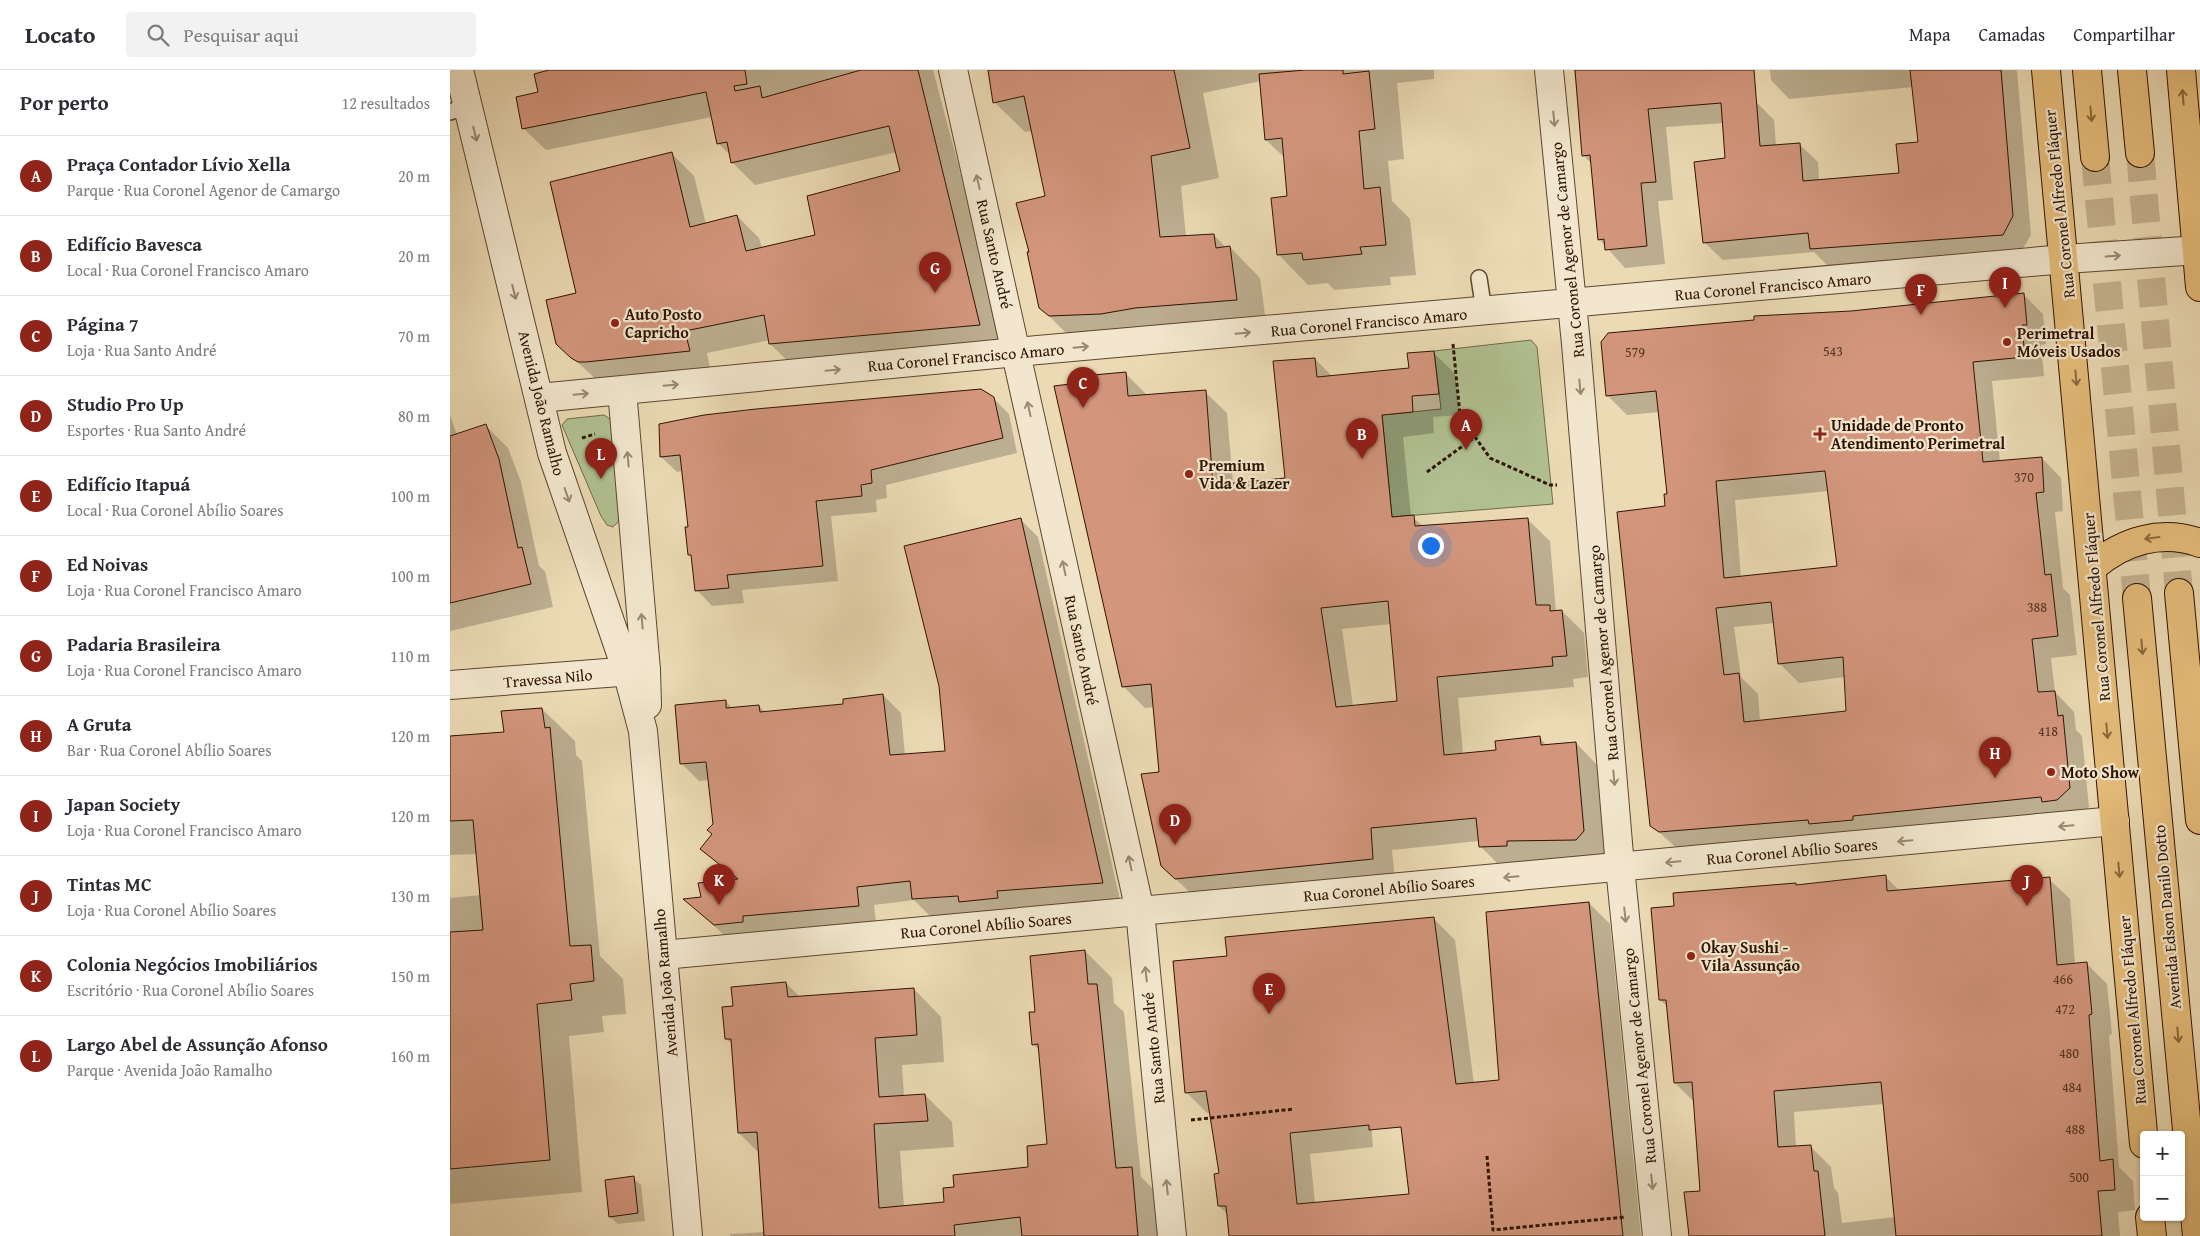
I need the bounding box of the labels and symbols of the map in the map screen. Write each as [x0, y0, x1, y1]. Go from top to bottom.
one-way arrow [2179, 89, 2188, 105]
one-way arrow [2086, 105, 2096, 121]
street label: Rua Coronel Alfredo Fláquer [2037, 108, 2081, 299]
one-way arrow [1549, 110, 1559, 126]
one-way arrow [470, 126, 480, 142]
street label: Rua Coronel Agenor de Camargo [1544, 141, 1590, 359]
one-way arrow [973, 175, 982, 191]
street label: Rua Santo André [971, 197, 1019, 311]
one-way arrow [2105, 251, 2121, 260]
pin: G [919, 252, 951, 293]
street label: Rua Coronel Francisco Amaro [1674, 265, 1872, 307]
pin: I [1989, 267, 2021, 308]
pin: F [1905, 274, 1937, 315]
one-way arrow [509, 284, 519, 300]
street label: Rua Coronel Francisco Amaro [1270, 301, 1468, 343]
place label: Auto Posto Capricho [625, 302, 702, 344]
marker: Auto Posto Capricho [609, 317, 621, 329]
place label: Perimetral Móveis Usados [2017, 321, 2121, 363]
street label: Avenida João Ramalho [512, 328, 572, 478]
one-way arrow [1235, 328, 1251, 337]
street label: Rua Coronel Francisco Amaro [867, 336, 1065, 378]
marker: Perimetral Móveis Usados [2001, 336, 2013, 348]
house number: 543 [1823, 341, 1843, 361]
one-way arrow [1073, 342, 1089, 351]
house number: 579 [1625, 342, 1645, 362]
one-way arrow [824, 365, 840, 375]
pin: C [1067, 367, 1099, 408]
one-way arrow [2071, 369, 2080, 385]
one-way arrow [1575, 379, 1585, 395]
one-way arrow [662, 380, 678, 390]
one-way arrow [572, 389, 588, 399]
one-way arrow [1024, 402, 1033, 418]
pin: A [1450, 409, 1482, 450]
place label: Unidade de Pronto Atendimento Perimetral [1831, 413, 2005, 455]
pin: B [1346, 418, 1378, 459]
marker: Unidade de Pronto Atendimento Perimetral [1813, 427, 1827, 441]
pin: L [585, 438, 617, 479]
one-way arrow [623, 451, 633, 467]
place label: Premium Vida & Lazer [1199, 453, 1290, 495]
house number: 370 [2014, 467, 2034, 487]
marker: Premium Vida & Lazer [1183, 468, 1195, 480]
one-way arrow [562, 487, 572, 503]
street label: Rua Coronel Alfredo Fláquer [2076, 511, 2116, 702]
your location [1418, 533, 1444, 559]
one-way arrow [2144, 533, 2160, 543]
street label: Rua Coronel Agenor de Camargo [1582, 544, 1624, 762]
one-way arrow [1059, 560, 1068, 576]
street label: Rua Santo André [1059, 593, 1105, 707]
house number: 388 [2027, 597, 2047, 617]
one-way arrow [637, 613, 646, 629]
one-way arrow [2137, 639, 2146, 655]
street label: Travessa Nilo [503, 662, 593, 694]
house number: 418 [2038, 721, 2058, 741]
one-way arrow [2102, 723, 2112, 739]
pin: H [1979, 737, 2011, 778]
place label: Moto Show [2061, 760, 2139, 784]
marker: Moto Show [2045, 766, 2057, 778]
one-way arrow [1609, 770, 1618, 786]
pin: D [1159, 804, 1191, 845]
one-way arrow [2059, 821, 2075, 831]
street label: Avenida Edson Danilo Dotto [2147, 824, 2187, 1010]
street label: Rua Coronel Abílio Soares [1705, 832, 1879, 870]
one-way arrow [1897, 836, 1913, 846]
one-way arrow [1125, 856, 1134, 872]
one-way arrow [1665, 857, 1681, 867]
one-way arrow [2115, 861, 2124, 877]
pin: K [703, 864, 735, 905]
pin: J [2011, 865, 2043, 906]
street label: Rua Coronel Abílio Soares [1302, 869, 1476, 907]
one-way arrow [1504, 872, 1520, 882]
street label: Rua Coronel Abílio Soares [899, 906, 1073, 944]
one-way arrow [1620, 907, 1630, 923]
street label: Avenida João Ramalho [647, 908, 683, 1058]
street label: Rua Coronel Alfredo Fláquer [2112, 914, 2152, 1105]
place label: Okay Sushi - Vila Assunção [1701, 935, 1801, 977]
street label: Rua Coronel Agenor de Camargo [1616, 947, 1662, 1165]
marker: Okay Sushi - Vila Assunção [1685, 950, 1697, 962]
one-way arrow [1141, 966, 1151, 982]
house number: 466 [2053, 969, 2073, 989]
pin: E [1253, 973, 1285, 1014]
street label: Rua Santo André [1135, 991, 1171, 1105]
house number: 472 [2055, 999, 2075, 1019]
one-way arrow [2173, 1027, 2183, 1043]
house number: 480 [2059, 1043, 2079, 1063]
house number: 484 [2062, 1077, 2082, 1097]
house number: 488 [2065, 1119, 2085, 1139]
house number: 500 [2069, 1167, 2089, 1187]
one-way arrow [1647, 1173, 1657, 1189]
one-way arrow [1162, 1180, 1172, 1196]

